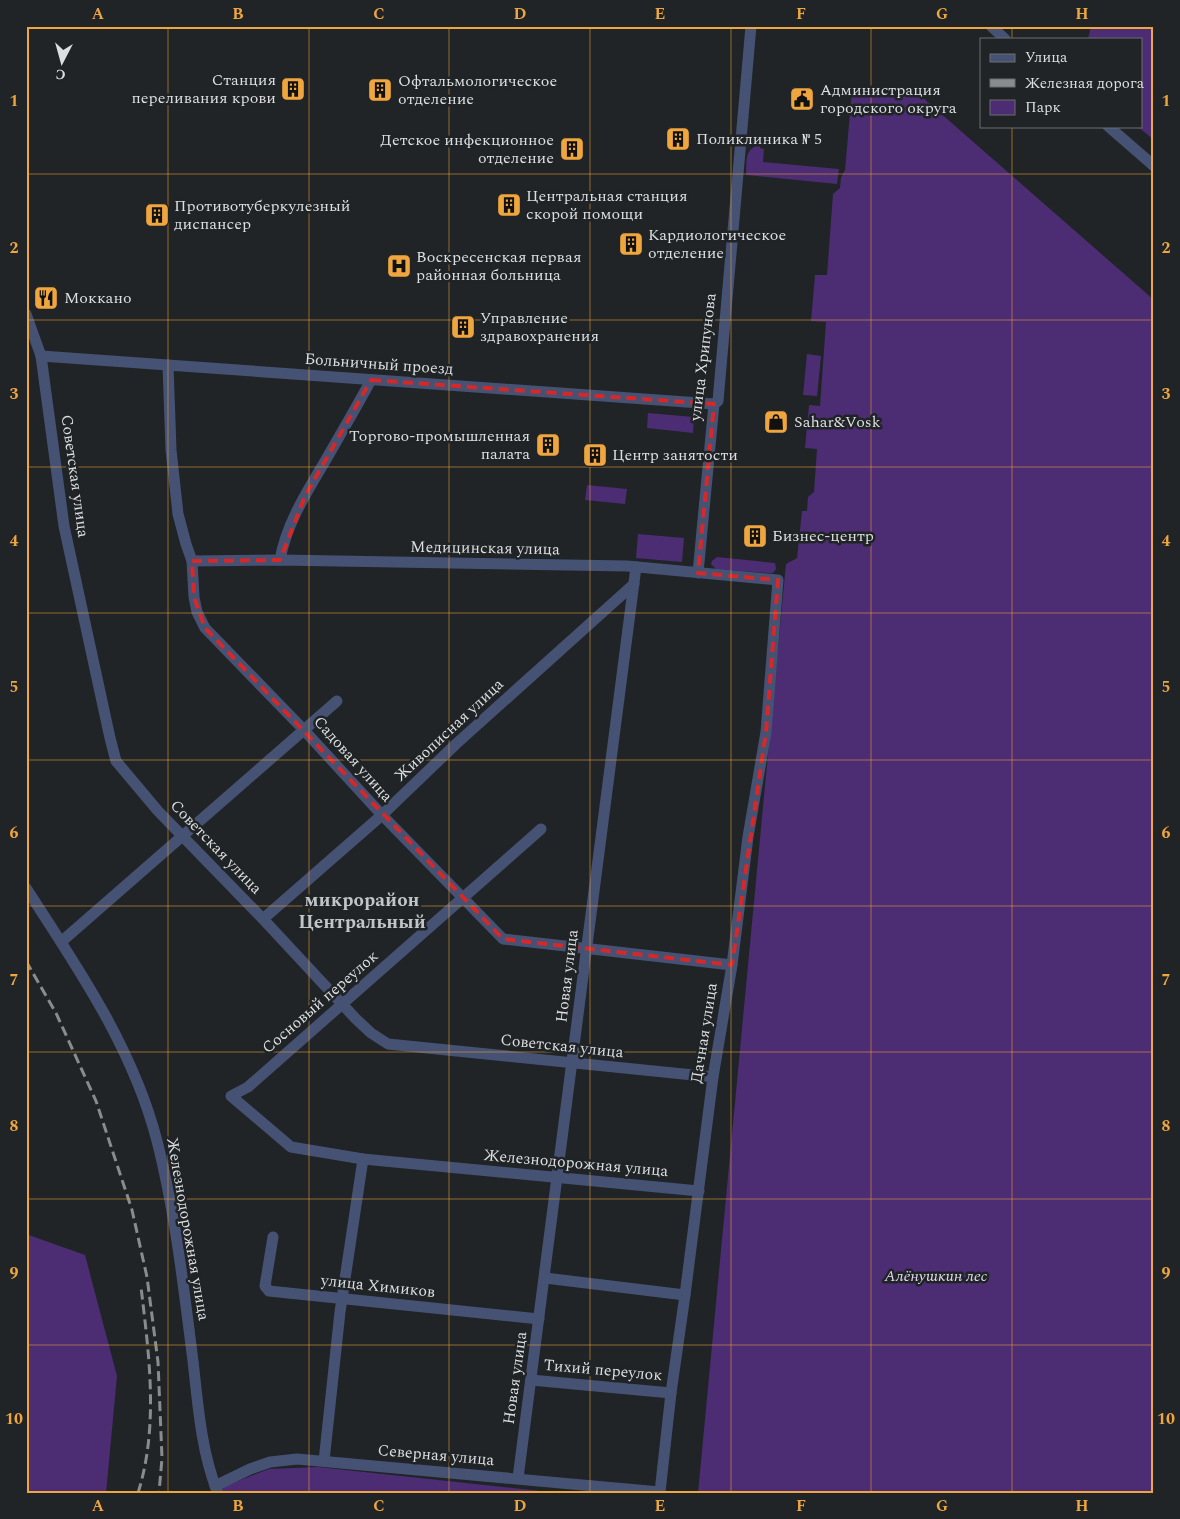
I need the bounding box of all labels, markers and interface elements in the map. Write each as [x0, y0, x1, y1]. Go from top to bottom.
text: A [92, 2, 105, 26]
text: B [232, 2, 244, 26]
text: C [373, 2, 385, 26]
text: D [514, 2, 527, 26]
text: E [655, 2, 665, 26]
text: F [796, 2, 806, 26]
text: G [936, 2, 948, 26]
text: H [1075, 2, 1089, 26]
north arrow [38, 38, 88, 88]
legend [980, 38, 1142, 128]
text: Улица [1025, 46, 1068, 69]
text: С [55, 63, 67, 85]
place label: Станция переливания крови [132, 68, 276, 110]
place label: Офтальмологическое отделение [398, 69, 557, 111]
text: Железная дорога [1025, 72, 1145, 95]
building icon: Станция переливания крови [280, 76, 306, 102]
building icon: Офтальмологическое отделение [367, 77, 393, 103]
place label: Администрация городского округа [820, 78, 957, 120]
public building icon: Администрация городского округа [789, 86, 815, 112]
text: 1 [10, 89, 18, 113]
text: 1 [1162, 89, 1170, 113]
text: Парк [1025, 96, 1061, 119]
building icon: Поликлиника № 5 [665, 126, 691, 152]
place label: Поликлиника № 5 [696, 127, 822, 151]
place label: Детское инфекционное отделение [380, 128, 554, 170]
building icon: Детское инфекционное отделение [559, 136, 585, 162]
place label: Центральная станция скорой помощи [526, 184, 687, 226]
building icon: Центральная станция скорой помощи [496, 192, 522, 218]
place label: Противотуберкулезный диспансер [174, 194, 350, 236]
building icon: Противотуберкулезный диспансер [144, 202, 170, 228]
place label: Кардиологическое отделение [648, 223, 786, 265]
building icon: Кардиологическое отделение [618, 231, 644, 257]
text: 2 [10, 236, 19, 260]
text: 2 [1162, 236, 1171, 260]
place label: Воскресенская первая районная больница [416, 245, 581, 287]
hospital icon: Воскресенская первая районная больница [386, 253, 412, 279]
restaurant icon: Моккано [33, 285, 59, 311]
place label: Моккано [64, 286, 132, 310]
street label: улица Хрипунова [683, 291, 723, 423]
place label: Управление здравохранения [480, 306, 599, 348]
building icon: Управление здравохранения [450, 314, 476, 340]
street label: Больничный проезд [304, 347, 454, 381]
text: 3 [10, 382, 19, 406]
text: 3 [1162, 382, 1171, 406]
shop icon: Sahar&Vosk [763, 409, 789, 435]
place label: Sahar&Vosk [794, 410, 881, 434]
street label: Советская улица [55, 413, 96, 539]
place label: Торгово-промышленная палата [349, 424, 530, 466]
building icon: Торгово-промышленная палата [535, 432, 561, 458]
building icon: Центр занятости [582, 442, 608, 468]
place label: Центр занятости [612, 443, 738, 467]
building icon: Бизнес-центр [742, 523, 768, 549]
place label: Бизнес-центр [772, 524, 874, 548]
text: 4 [10, 529, 19, 553]
text: 4 [1162, 529, 1171, 553]
street label: Медицинская улица [410, 535, 560, 561]
street label: Живописная улица [389, 673, 509, 787]
text: 5 [10, 675, 18, 699]
text: 5 [1162, 675, 1170, 699]
street label: Садовая улица [308, 711, 398, 808]
street label: Советская улица [164, 794, 268, 900]
text: 6 [10, 821, 19, 845]
text: 6 [1162, 821, 1171, 845]
district label: микрорайон Центральный [298, 886, 426, 937]
street label: Новая улица [549, 928, 585, 1024]
street label: Сосновый переулок [257, 945, 384, 1059]
text: 7 [10, 968, 19, 992]
text: 7 [1162, 968, 1171, 992]
street label: Дачная улица [684, 981, 724, 1085]
street label: Советская улица [499, 1028, 625, 1064]
text: 8 [10, 1114, 19, 1138]
text: 8 [1162, 1114, 1171, 1138]
street label: Железнодорожная улица [160, 1136, 216, 1323]
street label: Железнодорожная улица [483, 1143, 670, 1183]
text: 9 [10, 1261, 19, 1285]
text: 9 [1162, 1261, 1171, 1285]
park label: Алёнушкин лес [884, 1264, 988, 1288]
street label: улица Химиков [319, 1268, 436, 1304]
street label: Новая улица [497, 1330, 533, 1426]
street label: Тихий переулок [543, 1353, 663, 1387]
text: 10 [5, 1407, 23, 1431]
text: 10 [1157, 1407, 1175, 1431]
street label: Северная улица [377, 1438, 496, 1472]
text: A [92, 1494, 105, 1518]
text: B [232, 1494, 244, 1518]
text: C [373, 1494, 385, 1518]
text: D [514, 1494, 527, 1518]
text: E [655, 1494, 665, 1518]
text: F [796, 1494, 806, 1518]
text: G [936, 1494, 948, 1518]
text: H [1075, 1494, 1089, 1518]

